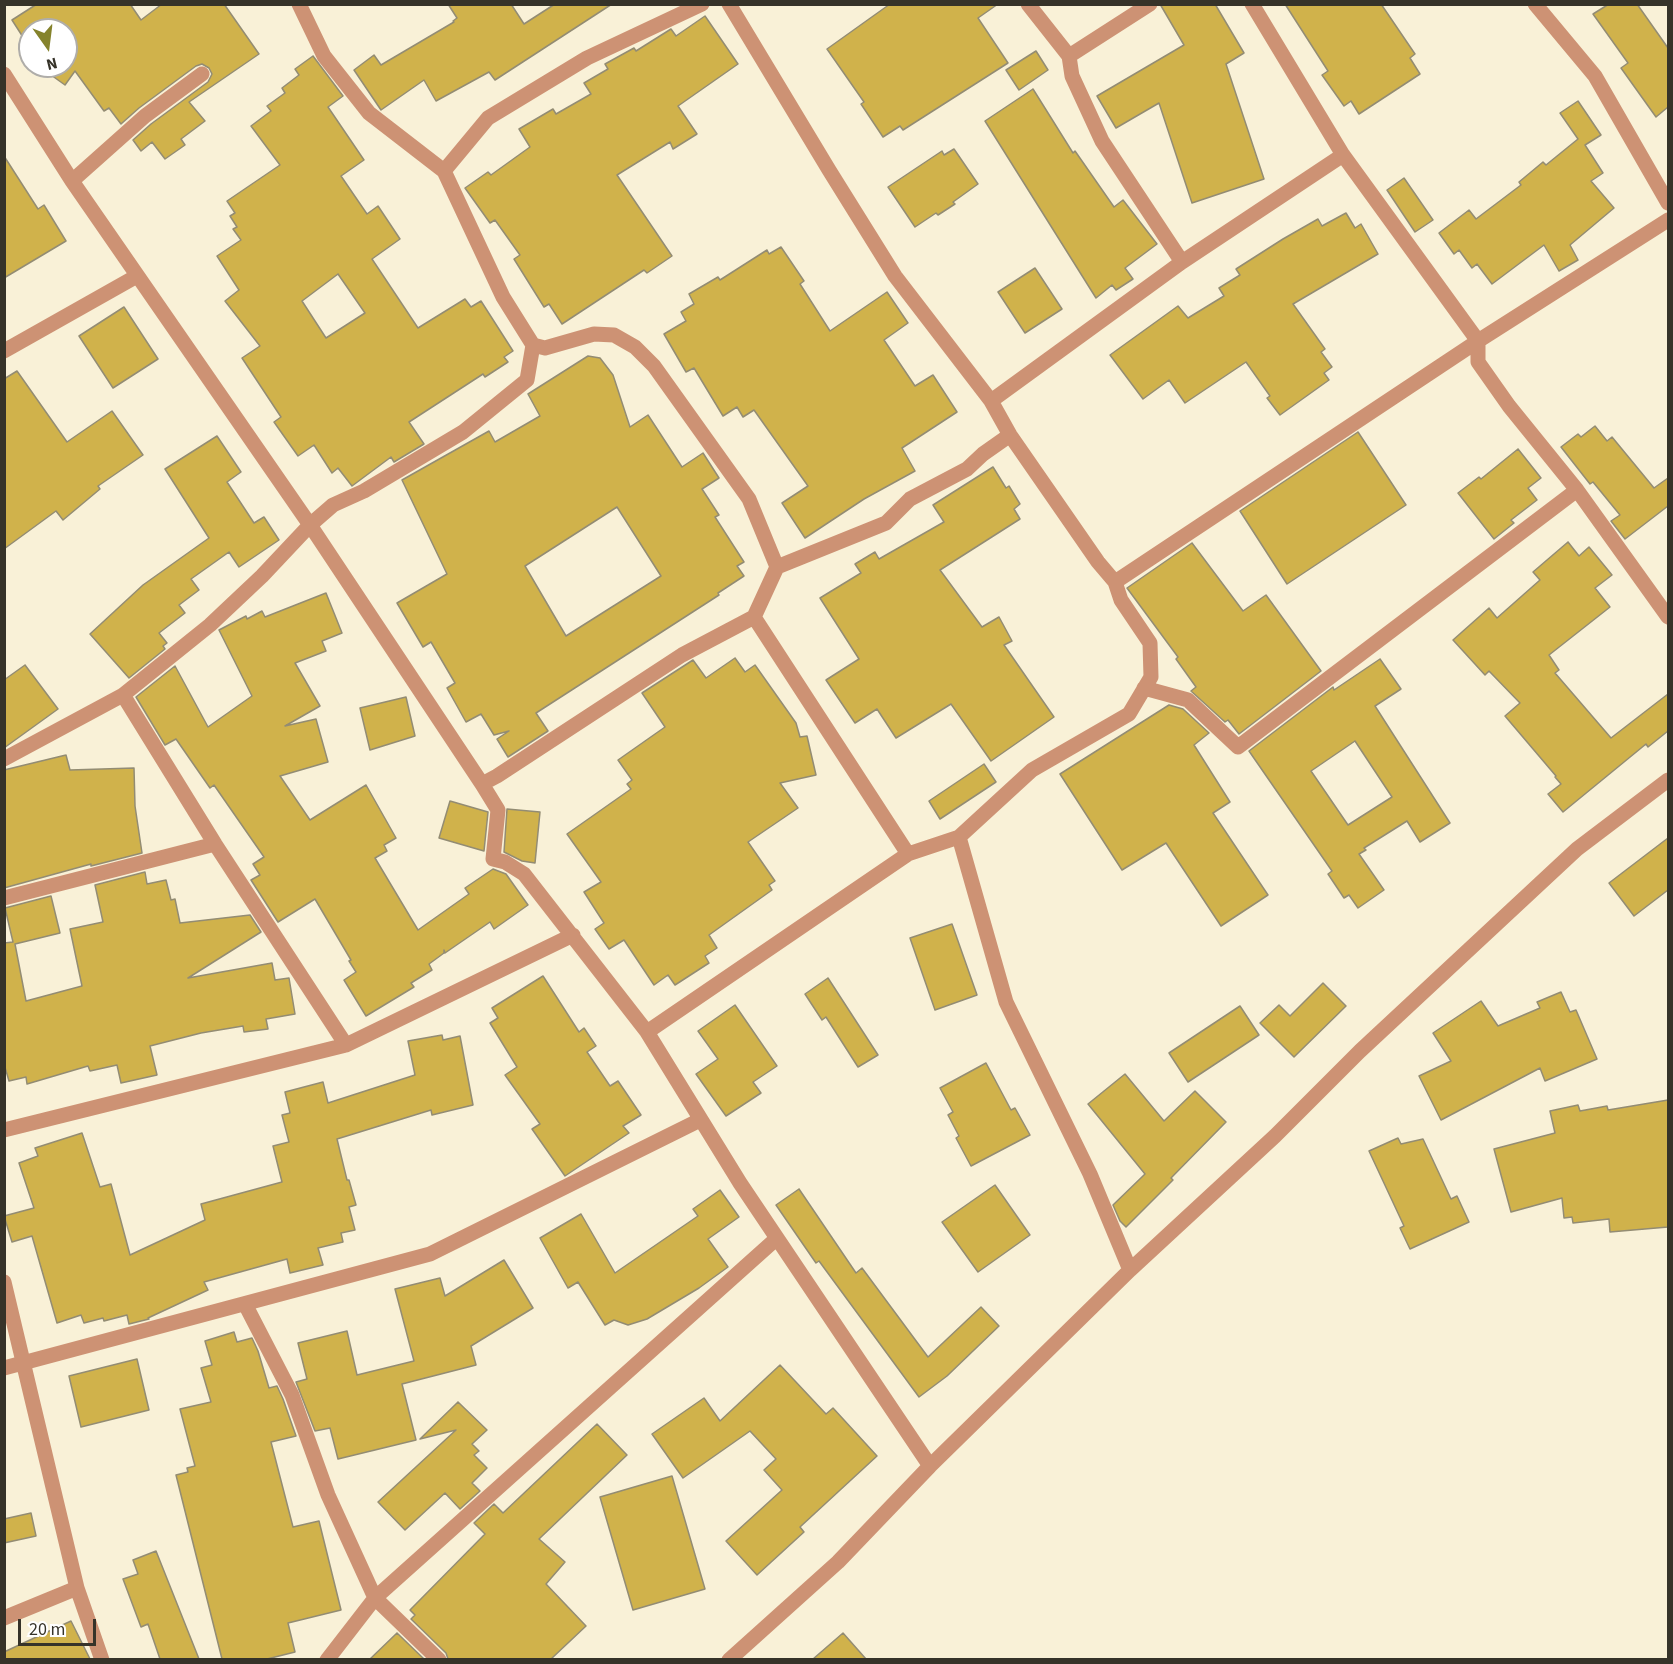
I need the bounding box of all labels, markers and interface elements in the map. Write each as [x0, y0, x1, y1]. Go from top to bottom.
north arrow [18, 18, 78, 78]
text: N [44, 52, 60, 75]
scale bar [21, 1607, 99, 1645]
text: 20 m [29, 1617, 65, 1642]

